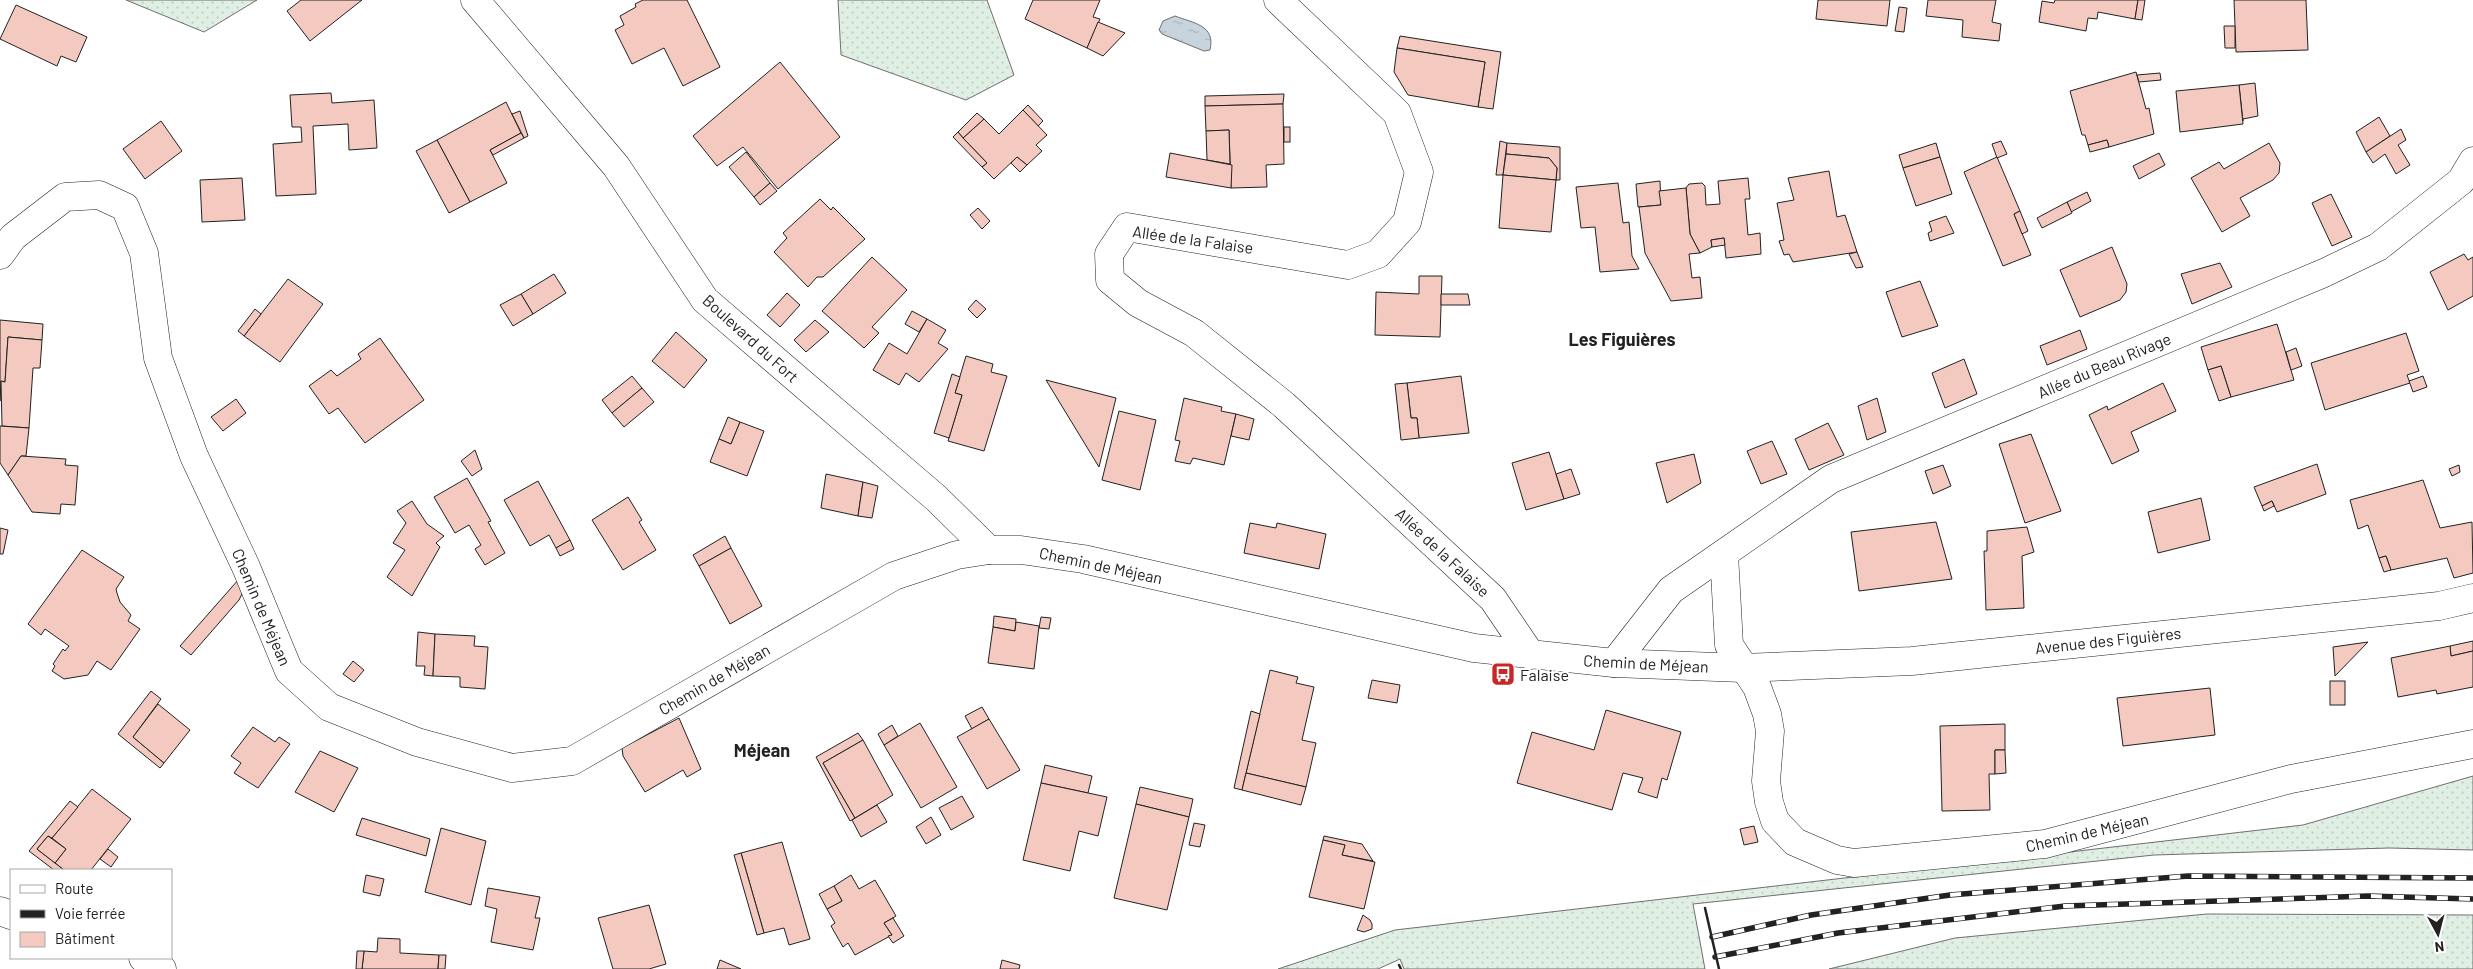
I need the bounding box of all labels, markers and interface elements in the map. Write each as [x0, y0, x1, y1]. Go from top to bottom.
street label: Allée de la Falaise [1131, 221, 1255, 257]
street label: Boulevard du Fort [699, 290, 803, 386]
district label: Les Figuières [1569, 328, 1675, 350]
street label: Allée du Beau Rivage [2035, 328, 2173, 402]
street label: Allée de la Falaise [1392, 504, 1494, 600]
street label: Chemin de Méjean [1038, 543, 1164, 587]
street label: Chemin de Méjean [229, 546, 295, 668]
street label: Avenue des Figuières [2034, 623, 2182, 657]
street label: Chemin de Méjean [655, 639, 773, 719]
street label: Chemin de Méjean [1583, 650, 1709, 676]
bus stop icon: Falaise [1490, 661, 1516, 687]
place label: Falaise [1520, 665, 1569, 684]
district label: Méjean [734, 739, 790, 761]
street label: Chemin de Méjean [2024, 809, 2150, 855]
legend [10, 869, 172, 959]
text: Route [55, 879, 94, 897]
text: Voie ferrée [55, 904, 126, 922]
north arrow [2413, 909, 2463, 959]
text: Bâtiment [55, 929, 115, 947]
text: N [2434, 938, 2445, 956]

